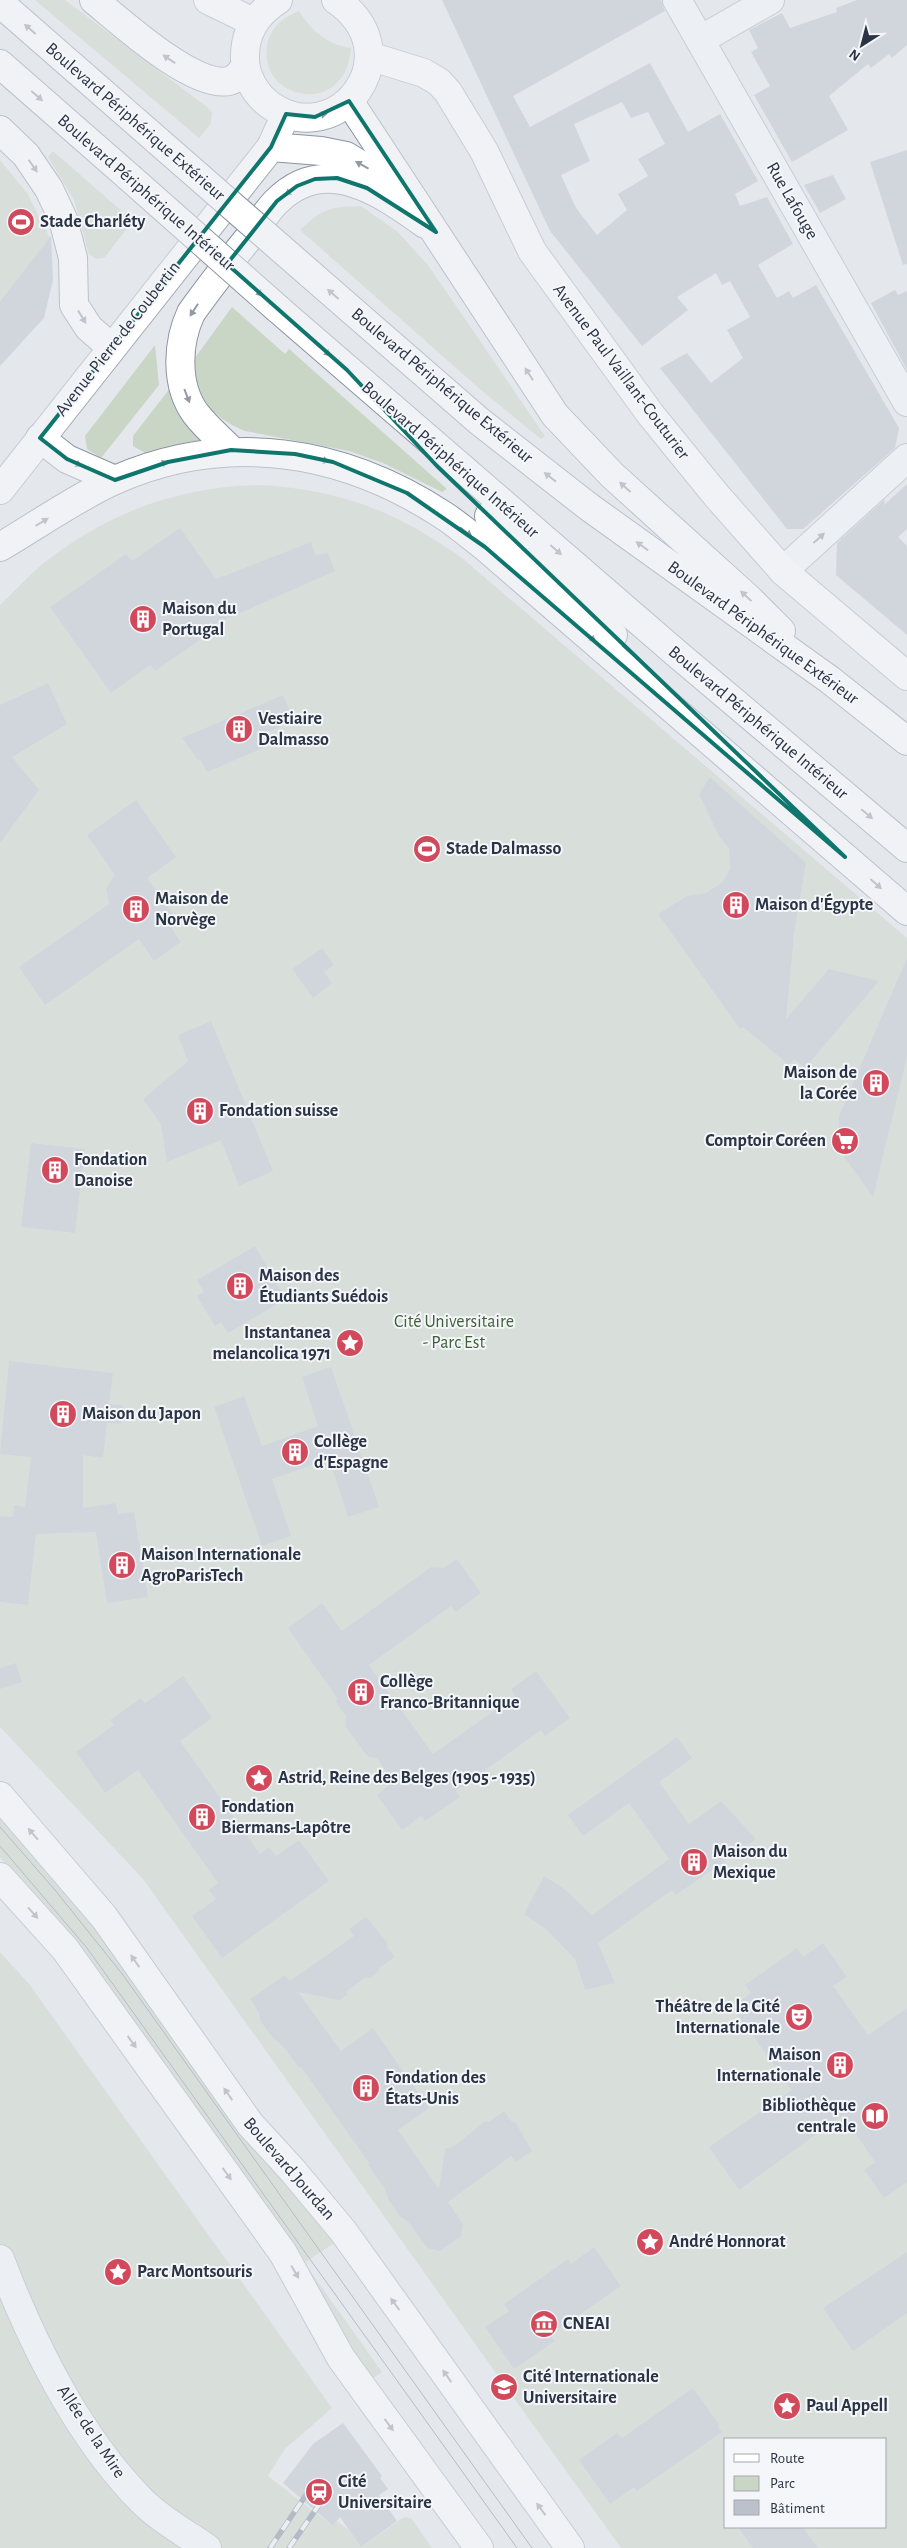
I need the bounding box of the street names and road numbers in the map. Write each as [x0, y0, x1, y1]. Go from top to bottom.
street label: Boulevard Périphérique Extérieur [42, 39, 228, 205]
street label: Boulevard Périphérique Intérieur [54, 111, 238, 275]
street label: Rue Lafouge [763, 159, 821, 243]
street label: Avenue Pierre de Coubertin [52, 258, 184, 420]
street label: Avenue Paul Vaillant-Couturier [549, 281, 693, 463]
street label: Boulevard Périphérique Extérieur [348, 305, 536, 467]
street label: Boulevard Périphérique Intérieur [358, 378, 542, 542]
street label: Boulevard Périphérique Extérieur [664, 558, 862, 708]
street label: Boulevard Périphérique Intérieur [665, 643, 851, 803]
street label: Boulevard Jourdan [240, 2114, 338, 2224]
street label: Allée de la Mire [53, 2382, 129, 2482]

